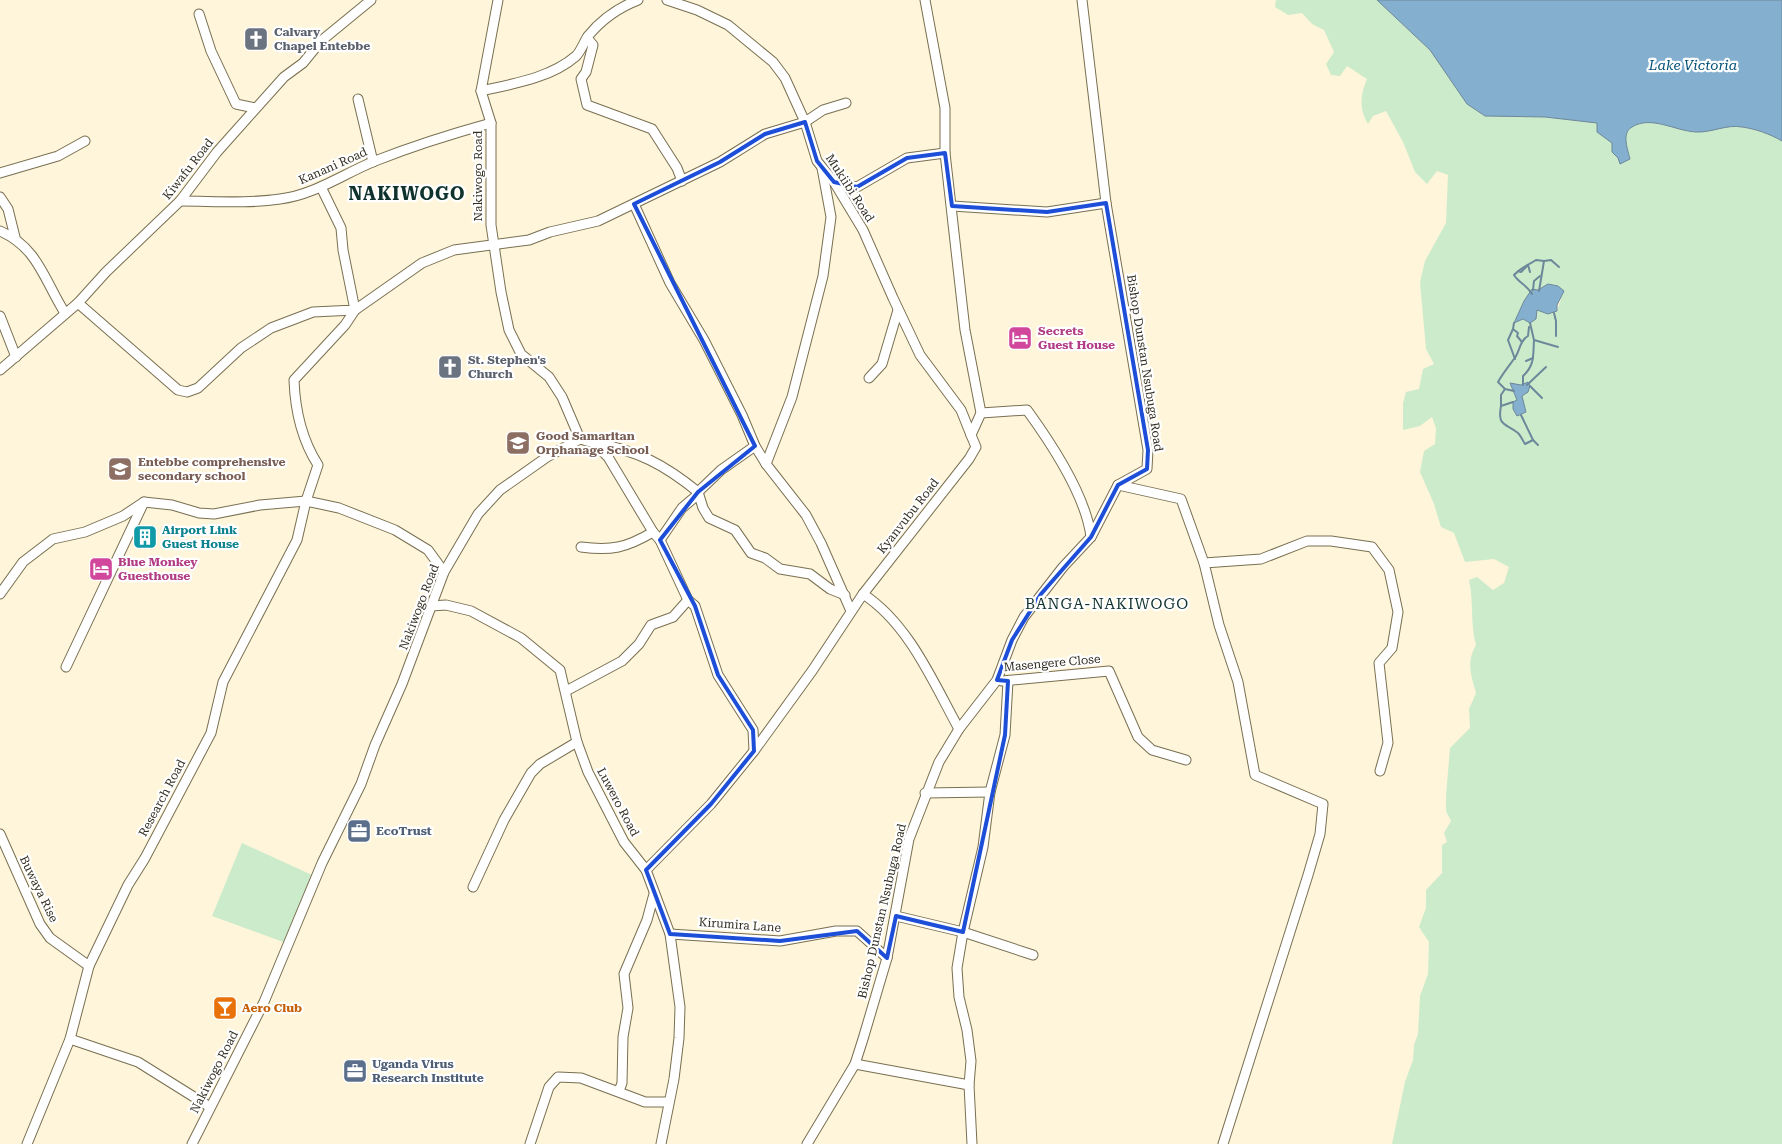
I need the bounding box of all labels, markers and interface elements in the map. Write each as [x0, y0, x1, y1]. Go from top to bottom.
place label: Calvary Chapel Entebbe [274, 25, 370, 53]
church icon: Calvary Chapel Entebbe [243, 26, 269, 52]
water label: Lake Victoria [1648, 57, 1737, 73]
street label: Nakiwogo Road [471, 130, 485, 221]
street label: Kiwafu Road [160, 135, 216, 202]
street label: Kanani Road [297, 145, 370, 187]
street label: Mukiibi Road [823, 151, 877, 225]
district label: NAKIWOGO [348, 183, 466, 204]
street label: Bishop Dunstan Nsubuga Road [1124, 273, 1166, 453]
place label: Secrets Guest House [1038, 324, 1115, 352]
hotel icon: Secrets Guest House [1007, 325, 1033, 351]
place label: St. Stephen's Church [468, 353, 546, 381]
church icon: St. Stephen's Church [437, 354, 463, 380]
place label: Good Samaritan Orphanage School [536, 429, 649, 457]
school or university icon: Good Samaritan Orphanage School [505, 430, 531, 456]
place label: Entebbe comprehensive secondary school [138, 455, 286, 483]
school or university icon: Entebbe comprehensive secondary school [107, 456, 133, 482]
street label: Kyanvubu Road [874, 475, 942, 556]
place label: Airport Link Guest House [162, 523, 239, 551]
building icon: Airport Link Guest House [132, 524, 158, 550]
place label: Blue Monkey Guesthouse [118, 555, 198, 583]
hotel icon: Blue Monkey Guesthouse [88, 556, 114, 582]
street label: Nakiwogo Road [396, 562, 442, 652]
district label: BANGA-NAKIWOGO [1025, 595, 1189, 613]
street label: Masengere Close [1003, 652, 1101, 674]
street label: Research Road [136, 757, 188, 839]
street label: Luwero Road [594, 765, 642, 839]
office icon: EcoTrust [346, 818, 372, 844]
street label: Bishop Dunstan Nsubuga Road [855, 822, 909, 1000]
place label: EcoTrust [376, 824, 432, 838]
street label: Buwaya Rise [17, 853, 61, 925]
street label: Kirumira Lane [698, 915, 782, 935]
bar icon: Aero Club [212, 995, 238, 1021]
place label: Aero Club [242, 1001, 302, 1015]
street label: Nakiwogo Road [187, 1028, 241, 1116]
place label: Uganda Virus Research Institute [372, 1057, 484, 1085]
office icon: Uganda Virus Research Institute [342, 1058, 368, 1084]

